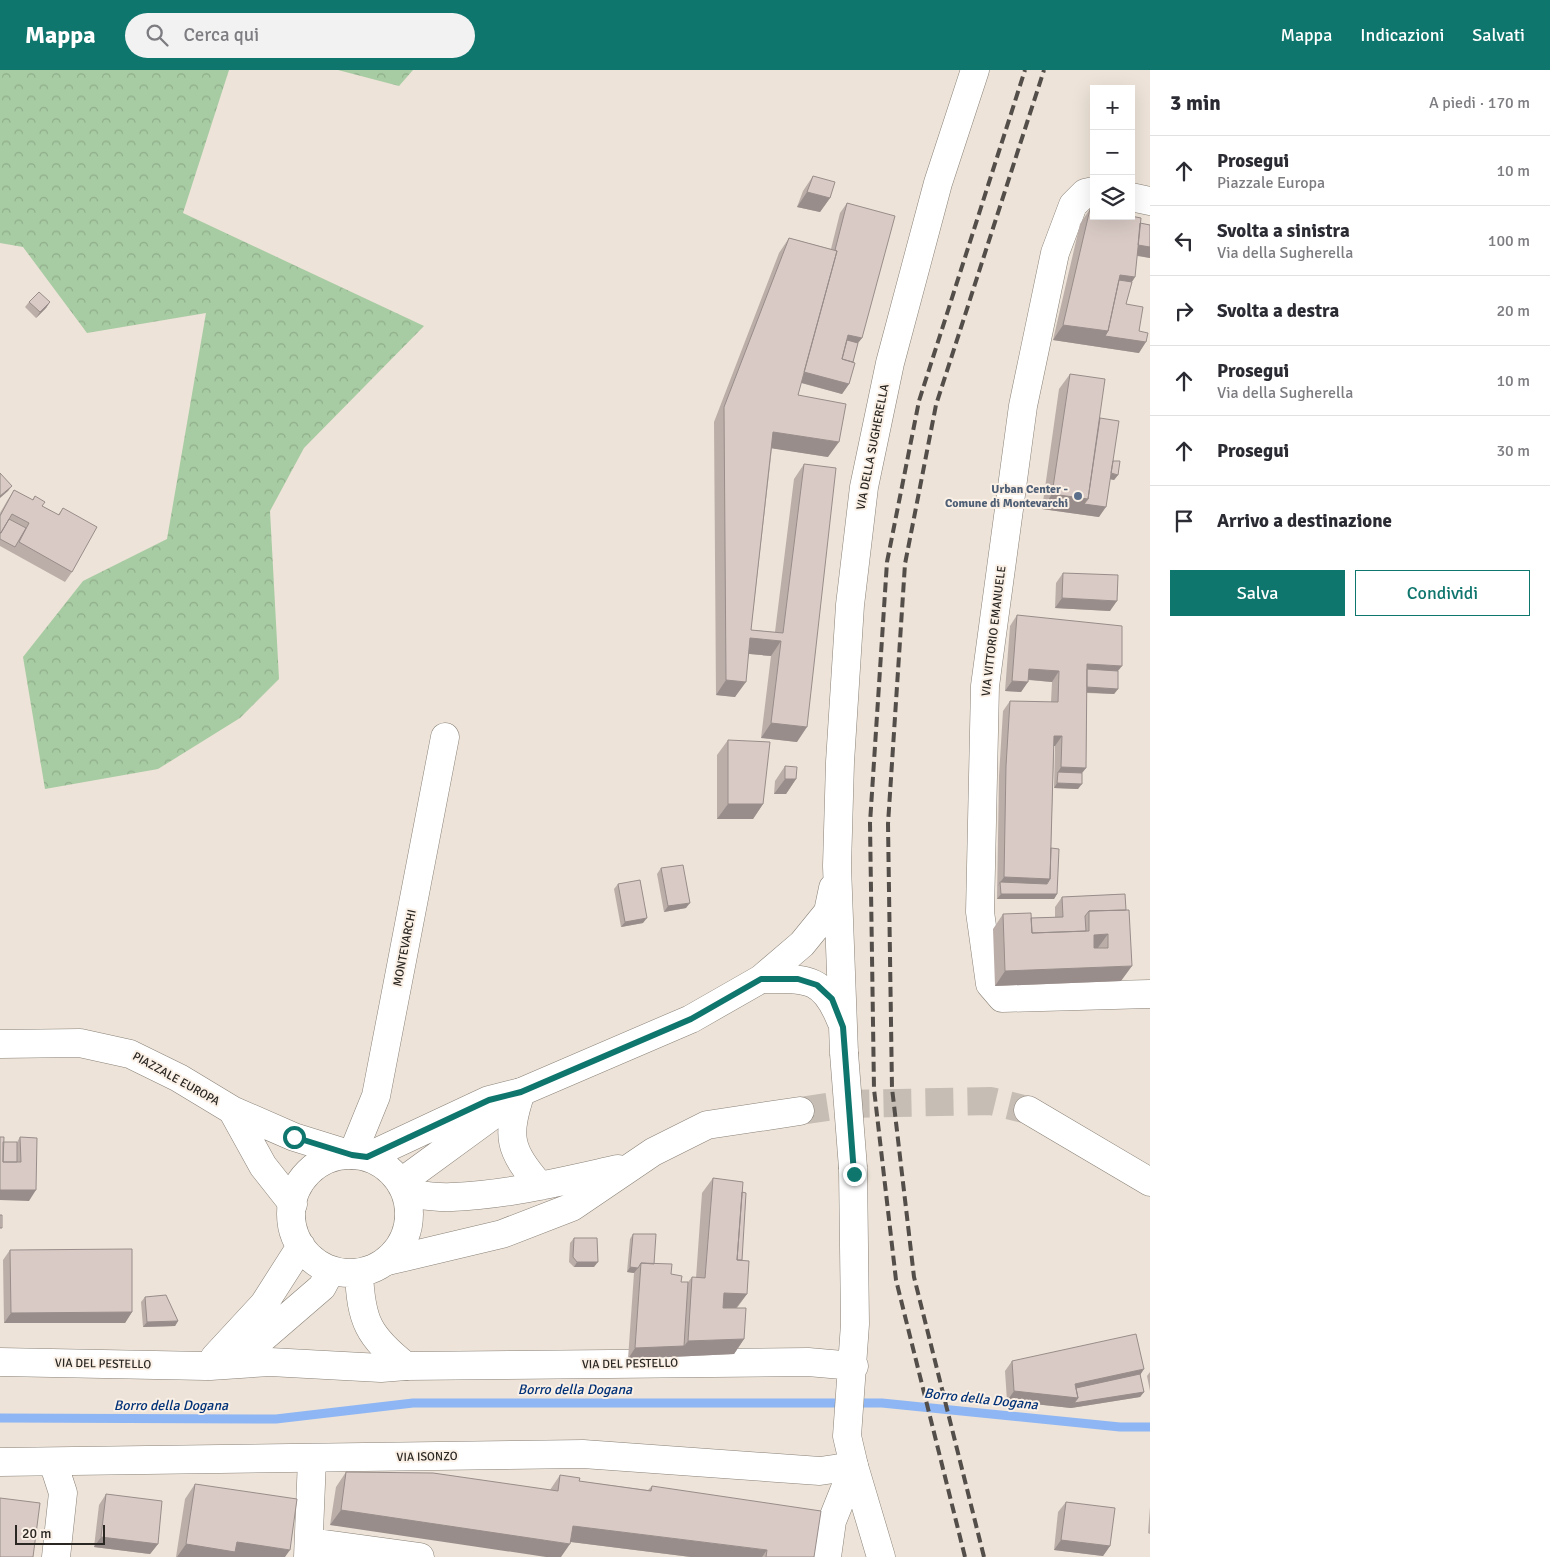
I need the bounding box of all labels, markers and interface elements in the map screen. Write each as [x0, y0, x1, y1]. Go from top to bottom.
search box [125, 13, 475, 58]
text: Mappa [25, 20, 95, 50]
icon: search [143, 21, 171, 49]
text: Cerca qui [183, 23, 259, 47]
text: Mappa [1280, 24, 1332, 46]
text: Indicazioni [1360, 24, 1444, 46]
text: Salvati [1472, 24, 1525, 46]
map controls [1090, 85, 1135, 220]
button: + [1090, 85, 1135, 130]
text: 3 min [1170, 90, 1221, 116]
text: A piedi · 170 m [1429, 93, 1530, 113]
button: − [1090, 130, 1135, 175]
text: Prosegui [1217, 149, 1289, 173]
icon: ahead [1170, 157, 1198, 185]
text: 10 m [1496, 161, 1530, 181]
text: Piazzale Europa [1217, 173, 1325, 193]
button: layers [1090, 175, 1135, 220]
text: Svolta a sinistra [1217, 219, 1350, 243]
icon: left [1170, 227, 1198, 255]
text: 100 m [1488, 231, 1530, 251]
text: Via della Sugherella [1217, 243, 1353, 263]
icon: right [1170, 297, 1198, 325]
text: Svolta a destra [1217, 299, 1339, 323]
text: 20 m [1496, 301, 1530, 321]
text: Prosegui [1217, 359, 1289, 383]
icon: ahead [1170, 367, 1198, 395]
text: 10 m [1496, 371, 1530, 391]
street label: VIA DELLA SUGHERELLA [853, 382, 893, 511]
text: Via della Sugherella [1217, 383, 1353, 403]
icon: ahead [1170, 437, 1198, 465]
text: Prosegui [1217, 439, 1289, 463]
text: 30 m [1496, 441, 1530, 461]
place label: Urban Center - Comune di Montevarchi [945, 482, 1068, 511]
marker: Urban Center - Comune di Montevarchi [1072, 490, 1084, 502]
icon: arrive [1170, 507, 1198, 535]
text: Arrivo a destinazione [1217, 509, 1392, 533]
street label: VIA VITTORIO EMANUELE [979, 565, 1009, 697]
button: Salva [1170, 570, 1345, 616]
button: Condividi [1355, 570, 1530, 616]
street label: MONTEVARCHI [390, 908, 420, 988]
street label: PIAZZALE EUROPA [130, 1049, 223, 1109]
route start [283, 1126, 306, 1149]
route end [843, 1163, 866, 1186]
street label: VIA DEL PESTELLO [55, 1356, 151, 1372]
street label: VIA DEL PESTELLO [582, 1356, 678, 1372]
water label: Borro della Dogana [518, 1381, 633, 1398]
water label: Borro della Dogana [923, 1385, 1040, 1414]
water label: Borro della Dogana [114, 1397, 229, 1414]
street label: VIA ISONZO [396, 1449, 458, 1465]
scale bar [15, 1522, 105, 1545]
text: 20 m [22, 1525, 51, 1542]

